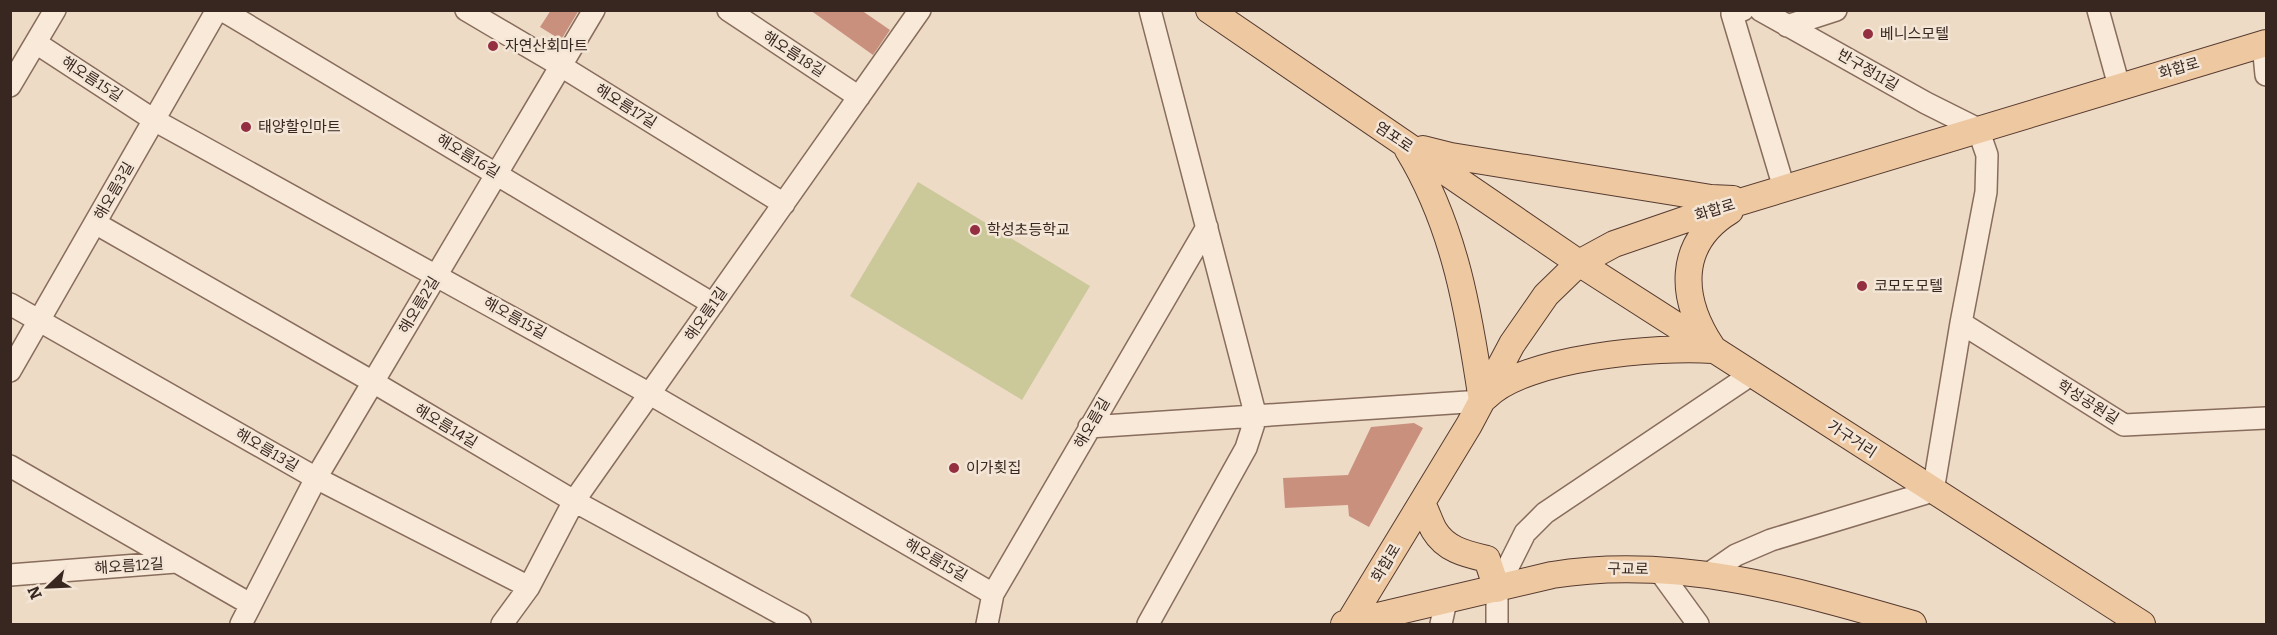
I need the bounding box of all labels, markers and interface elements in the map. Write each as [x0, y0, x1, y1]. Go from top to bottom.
place label: 베니스모텔 [1880, 25, 1949, 43]
street label: 해오름18길 [760, 27, 828, 81]
marker: 베니스모텔 [1861, 27, 1875, 41]
place label: 자연산회마트 [505, 37, 588, 55]
marker: 자연산회마트 [486, 39, 500, 53]
street label: 반구정11길 [1834, 45, 1902, 95]
street label: 해오름15길 [58, 53, 126, 105]
street label: 화합로 [2157, 54, 2201, 82]
street label: 해오름17길 [592, 80, 660, 132]
place label: 태양할인마트 [258, 118, 341, 136]
street label: 염포로 [1372, 118, 1416, 156]
marker: 태양할인마트 [239, 120, 253, 134]
street label: 해오름16길 [433, 130, 503, 182]
street label: 해오름3길 [90, 159, 138, 223]
street label: 화합로 [1693, 195, 1737, 225]
place label: 학성초등학교 [987, 221, 1070, 239]
marker: 학성초등학교 [968, 223, 982, 237]
street label: 해오름2길 [395, 273, 443, 337]
place label: 코모도모텔 [1874, 277, 1943, 295]
marker: 코모도모텔 [1855, 279, 1869, 293]
street label: 해오름1길 [681, 284, 731, 344]
street label: 해오름15길 [480, 293, 550, 343]
street label: 학성공원길 [2054, 376, 2122, 428]
street label: 해오름길 [1070, 395, 1114, 451]
street label: 해오름14길 [411, 400, 481, 452]
street label: 가구거리 [1824, 416, 1880, 462]
street label: 해오름13길 [232, 425, 302, 475]
place label: 이가횟집 [966, 459, 1021, 477]
marker: 이가횟집 [947, 461, 961, 475]
street label: 해오름15길 [901, 535, 971, 585]
street label: 화합로 [1368, 541, 1404, 585]
street label: 해오름12길 [94, 555, 164, 577]
north arrow [18, 557, 78, 617]
street label: 구교로 [1607, 560, 1649, 578]
text: N [23, 583, 46, 602]

